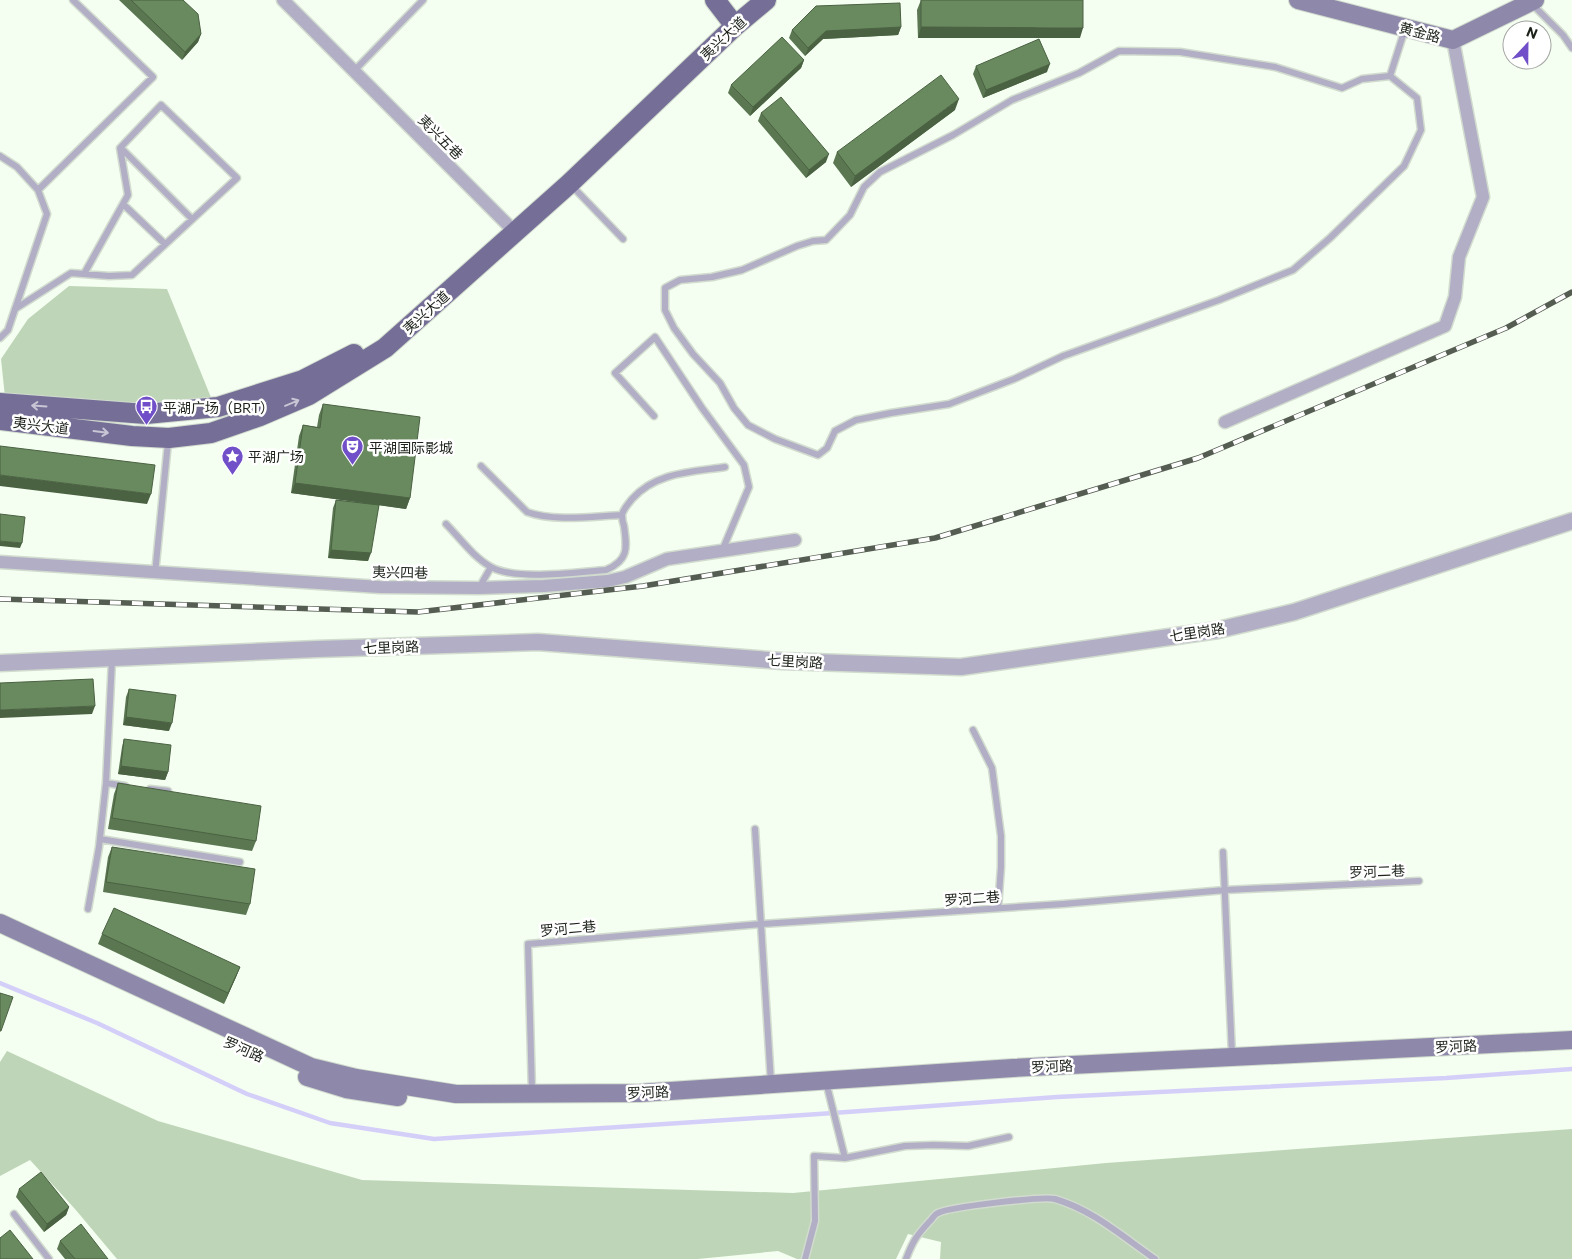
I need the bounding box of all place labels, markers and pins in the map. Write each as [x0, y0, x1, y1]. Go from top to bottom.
bus stop icon: 平湖广场（BRT） [135, 395, 159, 426]
place label: 平湖广场（BRT） [163, 399, 274, 416]
theatre icon: 平湖国际影城 [341, 435, 365, 466]
place label: 平湖国际影城 [369, 439, 453, 456]
place icon: 平湖广场 [220, 444, 244, 475]
place label: 平湖广场 [248, 448, 304, 465]

